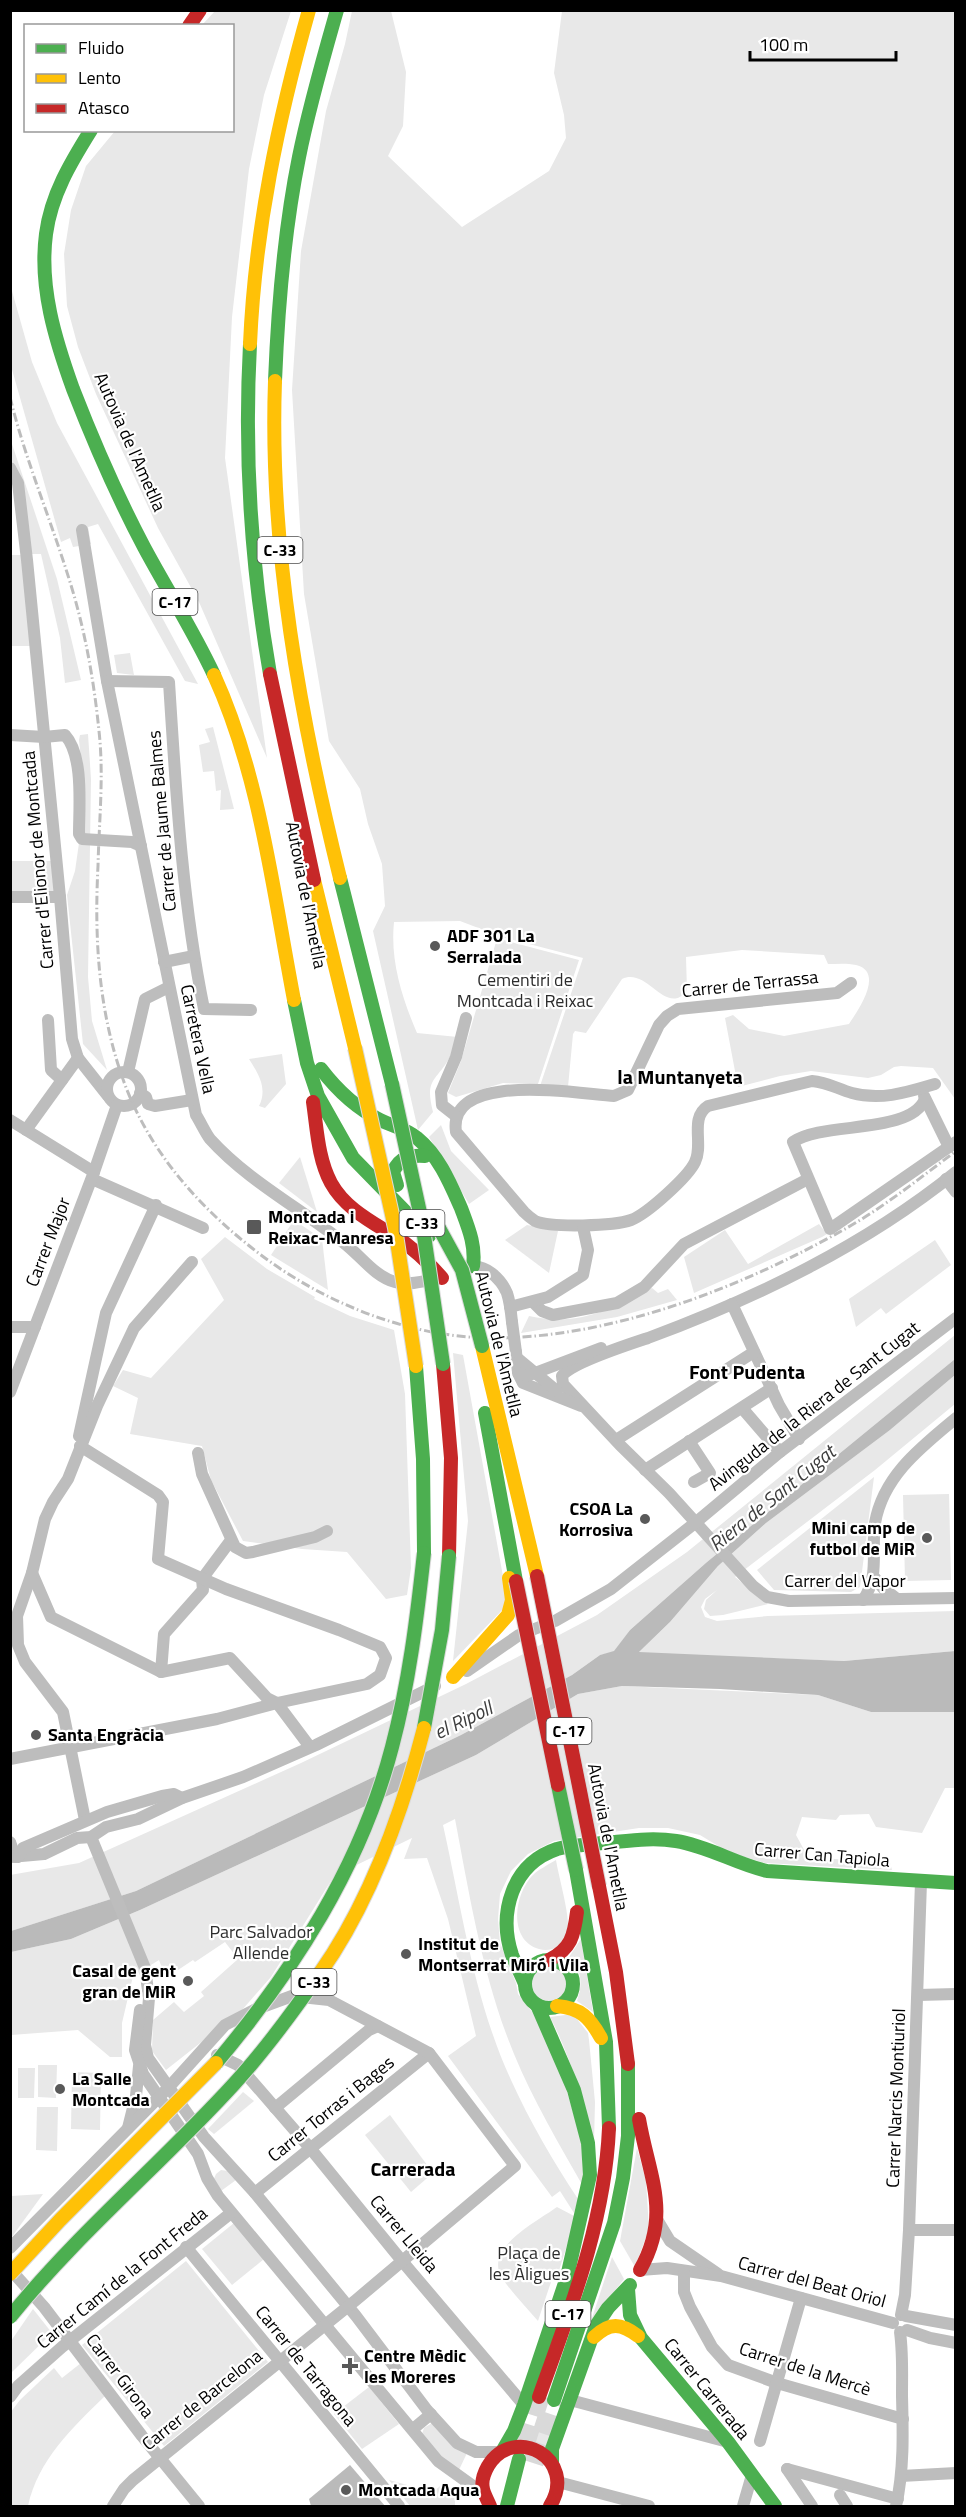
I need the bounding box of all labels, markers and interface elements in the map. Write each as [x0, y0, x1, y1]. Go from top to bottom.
legend [24, 24, 234, 132]
scale bar [750, 24, 896, 62]
text: 100 m [759, 31, 808, 58]
text: Fluido [78, 34, 124, 61]
text: Lento [78, 64, 121, 91]
text: Atasco [78, 94, 129, 121]
street label: Autovia de l'Ametlla [88, 368, 173, 516]
road number: C-33 [258, 537, 302, 563]
road number: C-17 [152, 589, 198, 615]
street label: Carrer de Jaume Balmes [140, 729, 183, 913]
street label: Carrer d'Elionor de Montcada [15, 750, 60, 970]
street label: Autovia de l'Ametlla [279, 819, 334, 971]
place label: ADF 301 La Serralada [447, 922, 535, 970]
marker: ADF 301 La Serralada [428, 939, 442, 953]
street label: Carrer de Terrassa [680, 963, 820, 1004]
park label: Cementiri de Montcada i Reixac [457, 966, 593, 1014]
street label: Carretera Vella [174, 982, 223, 1096]
district label: la Muntanyeta [617, 1061, 743, 1092]
street label: Carrer Major [18, 1193, 77, 1291]
place label: Montcada i Reixac-Manresa [268, 1203, 394, 1251]
road number: C-33 [400, 1210, 444, 1236]
marker: Montcada i Reixac-Manresa [245, 1218, 263, 1236]
street label: Autovia de l'Ametlla [468, 1268, 531, 1420]
street label: Avinguda de la Riera de Sant Cugat [704, 1317, 924, 1495]
district label: Font Pudenta [689, 1356, 805, 1387]
water label: Riera de Sant Cugat [704, 1440, 840, 1556]
place label: CSOA La Korrosiva [559, 1495, 633, 1543]
marker: CSOA La Korrosiva [638, 1512, 652, 1526]
place label: Mini camp de futbol de MiR [810, 1514, 915, 1562]
marker: Mini camp de futbol de MiR [920, 1531, 934, 1545]
street label: Carrer del Vapor [784, 1567, 906, 1594]
water label: el Ripoll [428, 1691, 500, 1747]
road number: C-17 [546, 1718, 592, 1744]
place label: Santa Engràcia [48, 1721, 164, 1748]
marker: Santa Engràcia [29, 1728, 43, 1742]
street label: Autovia de l'Ametlla [581, 1761, 636, 1913]
street label: Carrer Can Tapiola [753, 1835, 891, 1874]
park label: Parc Salvador Allende [209, 1918, 313, 1966]
place label: Institut de Montserrat Miró i Vila [418, 1930, 589, 1978]
marker: Institut de Montserrat Miró i Vila [399, 1947, 413, 1961]
place label: Casal de gent gran de MiR [72, 1957, 176, 2005]
road number: C-33 [292, 1969, 336, 1995]
marker: Casal de gent gran de MiR [181, 1974, 195, 1988]
street label: Carrer Narcis Montiuriol [879, 2008, 912, 2188]
street label: Carrer Torras i Bages [261, 2049, 400, 2168]
place label: La Salle Montcada [72, 2065, 150, 2113]
marker: La Salle Montcada [53, 2082, 67, 2096]
district label: Carrerada [370, 2153, 456, 2184]
street label: Carrer Lleida [364, 2189, 445, 2279]
street label: Carrer Camí de la Font Freda [30, 2200, 213, 2355]
park label: Plaça de les Àligues [489, 2239, 569, 2287]
street label: Carrer del Beat Oriol [735, 2249, 889, 2314]
street label: Carrer de Tarragona [249, 2299, 364, 2432]
road number: C-17 [546, 2301, 590, 2327]
street label: Carrer Girona [80, 2328, 161, 2424]
street label: Carrer Carrerada [658, 2332, 757, 2445]
street label: Carrer de la Mercè [736, 2335, 875, 2403]
street label: Carrer de Barcelona [136, 2342, 268, 2457]
place label: Centre Mèdic les Moreres [364, 2342, 466, 2390]
marker: Centre Mèdic les Moreres [341, 2357, 359, 2375]
place label: Montcada Aqua [358, 2476, 479, 2503]
marker: Montcada Aqua [339, 2483, 353, 2497]

